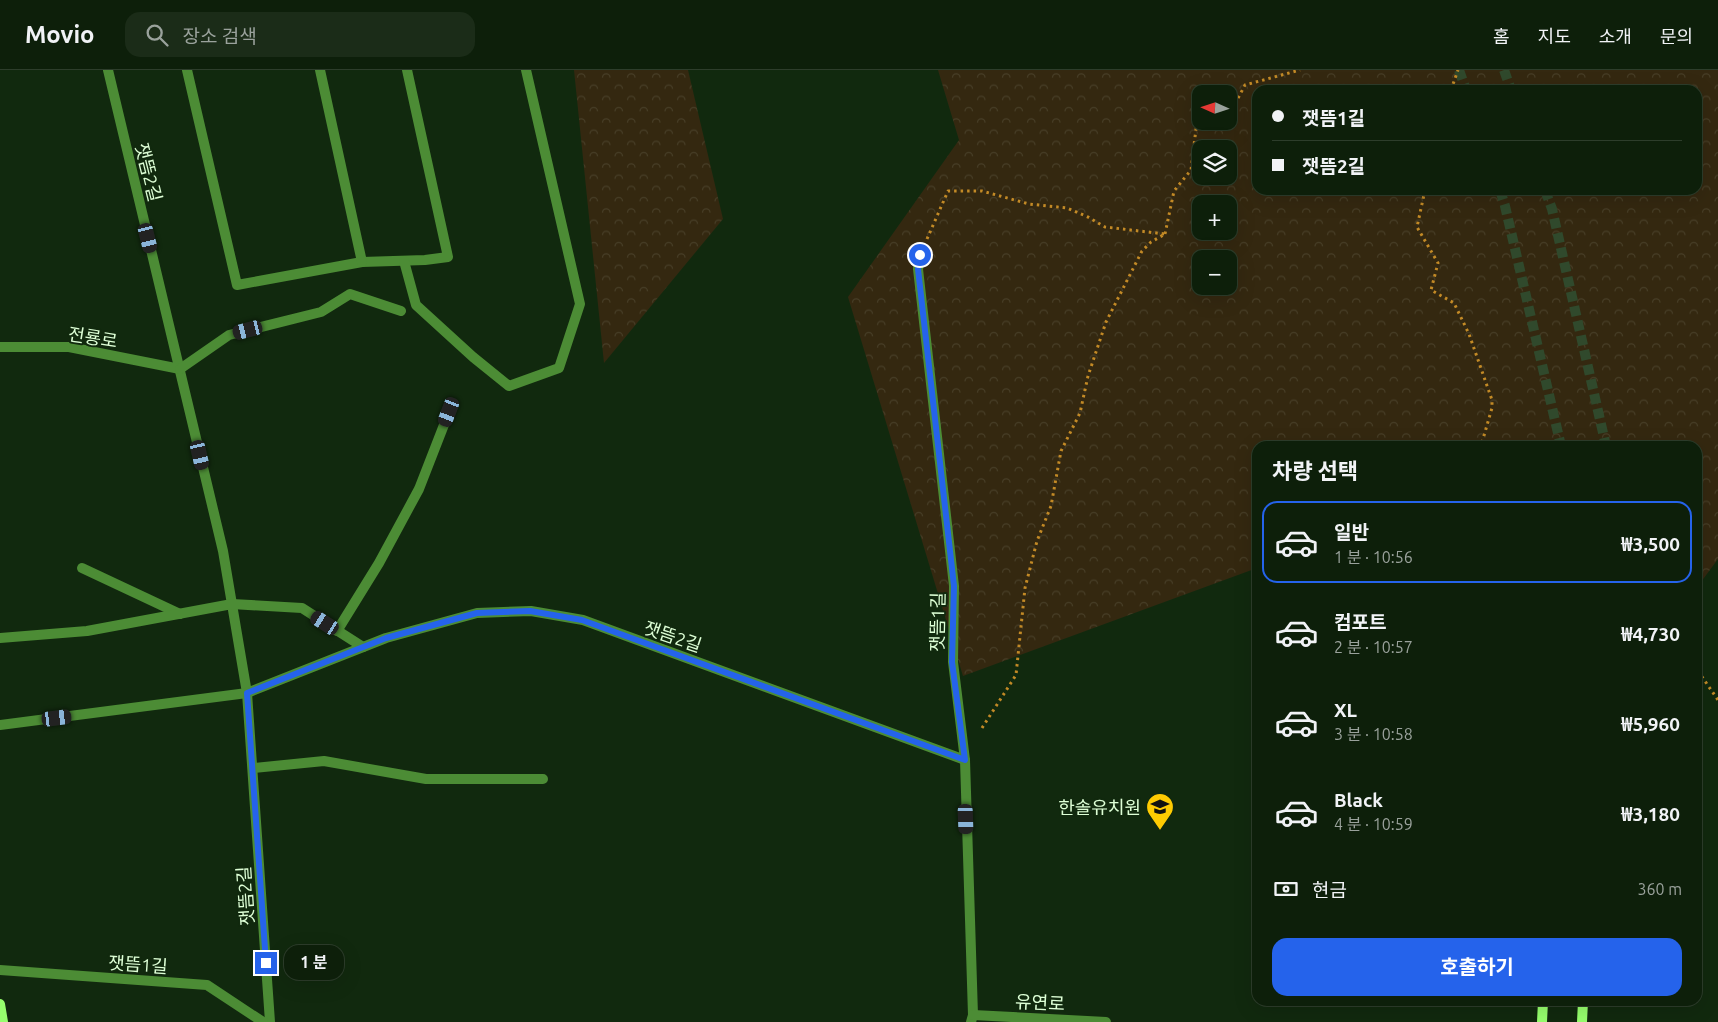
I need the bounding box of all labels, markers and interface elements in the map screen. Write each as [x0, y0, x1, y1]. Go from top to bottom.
search box [125, 12, 475, 57]
text: Movio [25, 21, 95, 48]
icon: search [143, 21, 171, 49]
text: 장소 검색 [183, 25, 257, 47]
text: 홈 [1493, 26, 1510, 46]
text: 지도 [1538, 26, 1571, 46]
text: 소개 [1599, 26, 1632, 46]
text: 문의 [1660, 26, 1693, 46]
north arrow [1192, 85, 1238, 130]
map controls [1192, 85, 1237, 295]
text: 잿뜸1길 [1302, 107, 1365, 129]
button: layers [1192, 140, 1237, 185]
street label: 잿뜸2길 [132, 141, 166, 203]
text: 잿뜸2길 [1302, 155, 1365, 177]
button: + [1192, 195, 1237, 240]
car [137, 222, 158, 254]
route start [909, 244, 931, 266]
button: − [1192, 250, 1237, 295]
car [231, 319, 264, 341]
street label: 전룡로 [67, 323, 119, 351]
car [436, 395, 461, 429]
car [189, 439, 210, 471]
text: 차량 선택 [1272, 458, 1358, 483]
icon: car [1274, 520, 1319, 565]
text: 일반 [1334, 521, 1369, 543]
text: ₩3,500 [1621, 533, 1680, 555]
text: 1 분 · 10:56 [1334, 548, 1413, 566]
street label: 잿뜸1길 [926, 592, 948, 652]
car [308, 609, 341, 637]
icon: car [1274, 610, 1319, 655]
text: 컴포트 [1334, 611, 1386, 633]
street label: 잿뜸2길 [641, 617, 705, 655]
text: ₩4,730 [1621, 623, 1680, 645]
text: 2 분 · 10:57 [1334, 638, 1413, 656]
text: XL [1334, 699, 1357, 721]
icon: car [1274, 700, 1319, 745]
car [41, 709, 72, 727]
text: ₩5,960 [1621, 713, 1680, 735]
text: 3 분 · 10:58 [1334, 725, 1413, 743]
text: Black [1334, 789, 1383, 811]
icon: car [1274, 790, 1319, 835]
school or university icon: 한솔유치원 [1145, 792, 1175, 831]
place label: 한솔유치원 [1058, 797, 1141, 817]
text: ₩3,180 [1621, 803, 1680, 825]
car [957, 804, 974, 834]
text: 4 분 · 10:59 [1334, 815, 1413, 833]
street label: 잿뜸2길 [233, 865, 257, 927]
icon: cash [1272, 875, 1300, 903]
text: 현금 [1312, 879, 1347, 901]
text: 360 m [1637, 880, 1682, 898]
button: 호출하기 [1272, 938, 1682, 996]
callout: 1 분 [284, 946, 344, 980]
street label: 잿뜸1길 [107, 952, 169, 976]
route end [255, 952, 277, 974]
text: 1 분 [300, 953, 328, 971]
street label: 유연로 [1015, 991, 1065, 1013]

